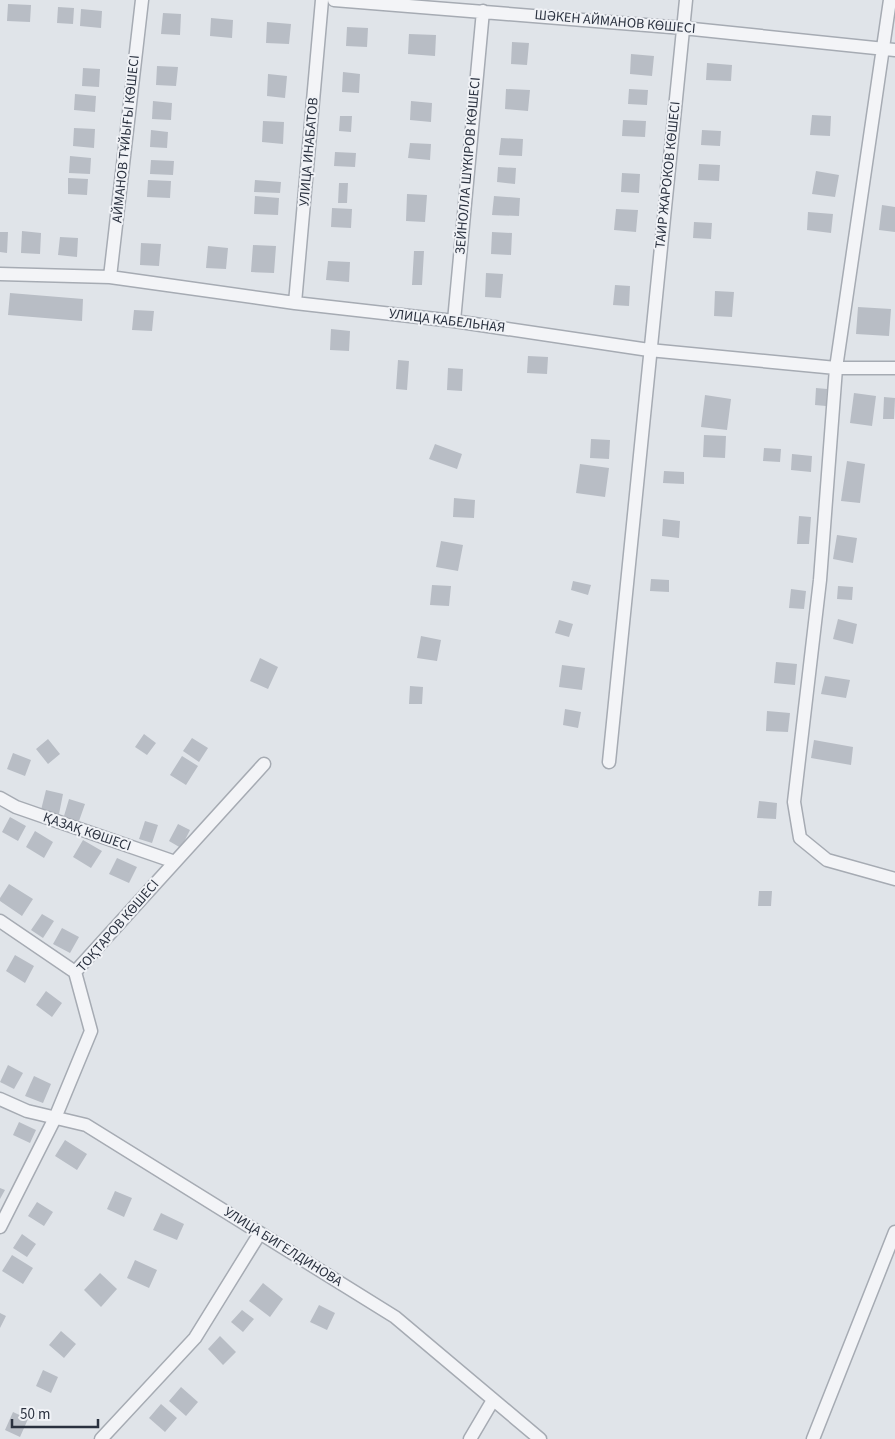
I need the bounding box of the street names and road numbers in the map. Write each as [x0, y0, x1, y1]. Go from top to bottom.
street label: ШӘКЕН АЙМАНОВ КӨШЕСІ [534, 5, 696, 39]
street label: АЙМАНОВ ТҰЙЫҒЫ КӨШЕСІ [107, 54, 145, 224]
street label: ЗЕЙНОЛЛА ШҮКІРОВ КӨШЕСІ [450, 76, 486, 256]
street label: УЛИЦА ИНАБАТОВ [294, 97, 324, 207]
street label: ТАИР ЖАРОКОВ КӨШЕСІ [650, 100, 686, 250]
street label: УЛИЦА КАБЕЛЬНАЯ [388, 304, 506, 338]
street label: ҚАЗАҚ КӨШЕСІ [40, 808, 134, 856]
street label: ТОҚТАРОВ КӨШЕСІ [72, 875, 164, 977]
street label: УЛИЦА БИГЕЛДИНОВА [220, 1202, 347, 1292]

